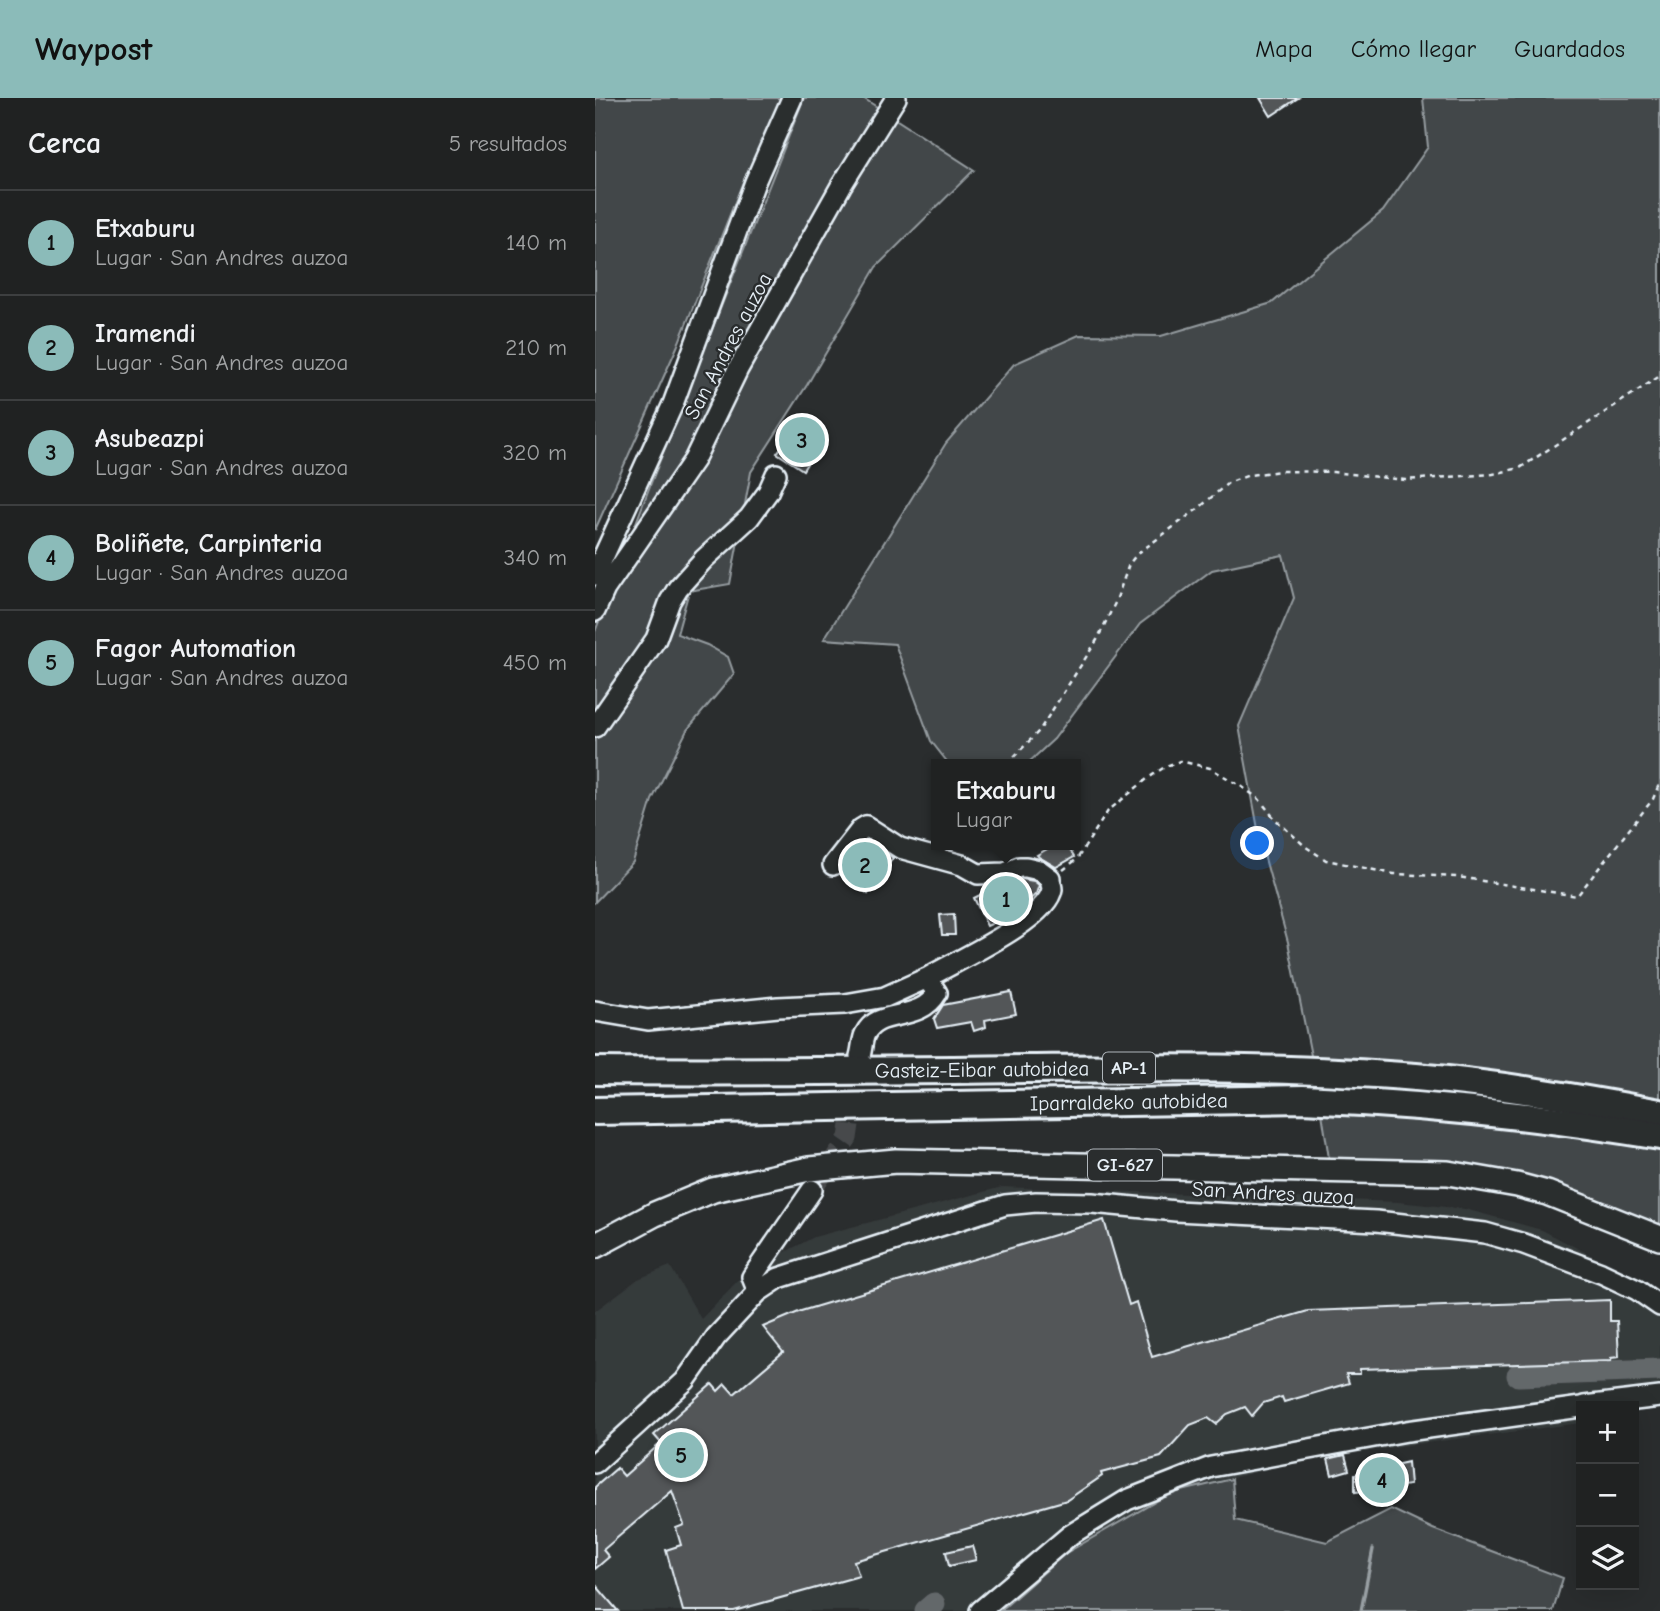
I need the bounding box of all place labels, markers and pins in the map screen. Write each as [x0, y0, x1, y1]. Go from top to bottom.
pin: 3 [779, 414, 825, 466]
pin: 2 [842, 839, 888, 891]
pin: 1 [983, 873, 1029, 925]
pin: 5 [658, 1429, 704, 1481]
pin: 4 [1359, 1454, 1405, 1506]

